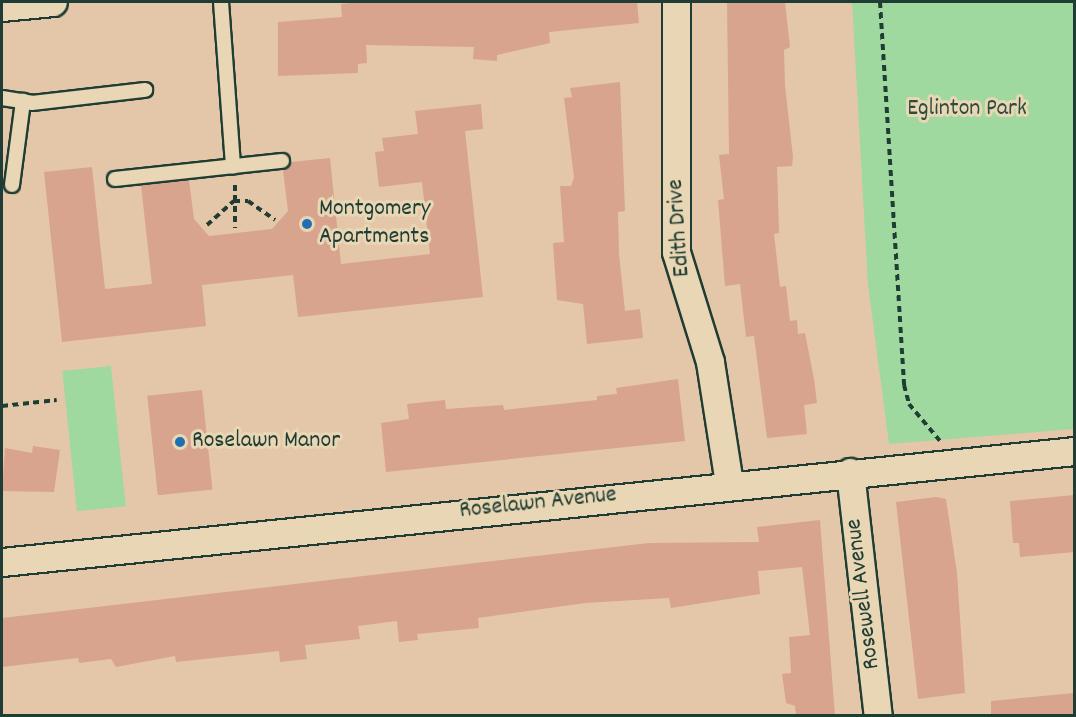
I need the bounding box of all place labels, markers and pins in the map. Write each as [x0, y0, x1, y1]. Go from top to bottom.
place label: Montgomery Apartments [319, 196, 431, 252]
marker: Montgomery Apartments [300, 217, 314, 231]
place label: Roselawn Manor [192, 428, 340, 456]
marker: Roselawn Manor [173, 435, 187, 449]

